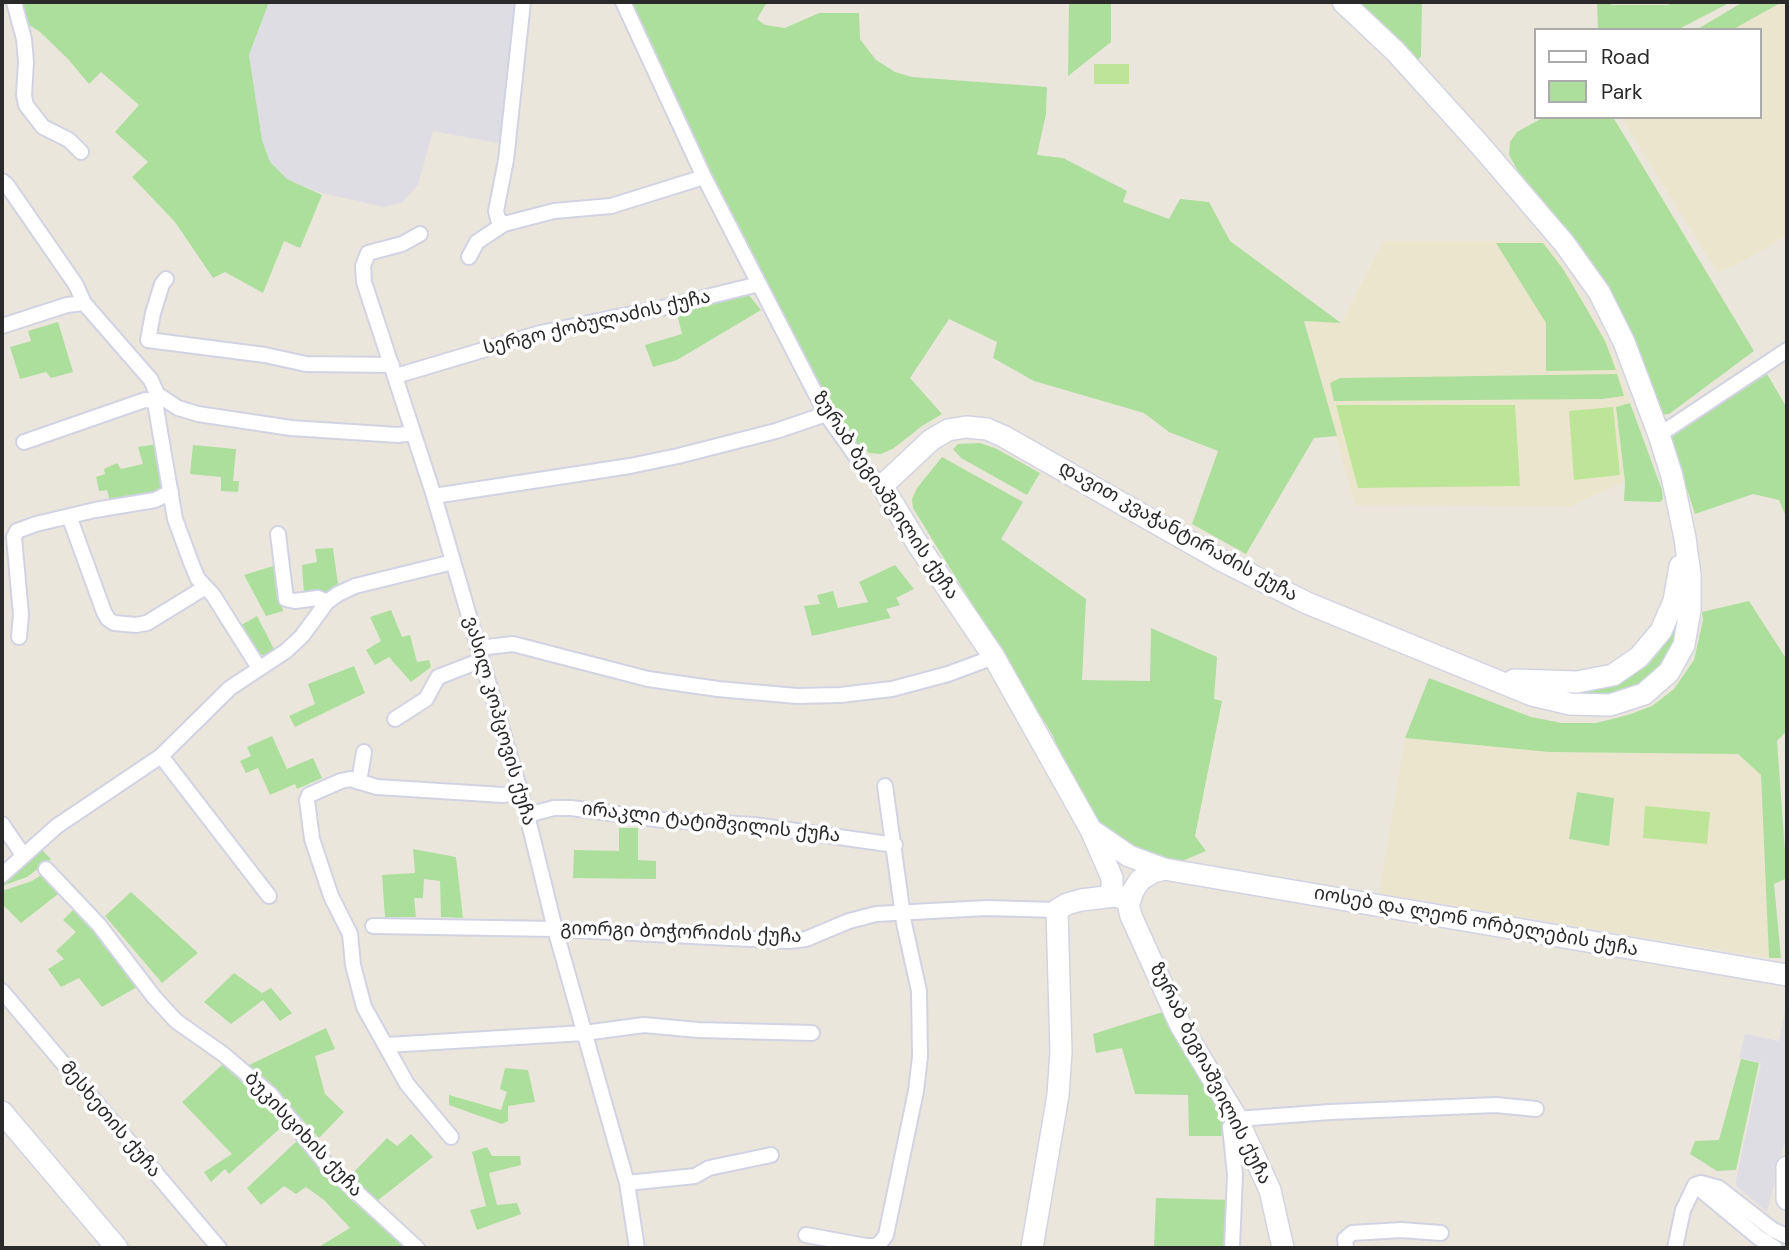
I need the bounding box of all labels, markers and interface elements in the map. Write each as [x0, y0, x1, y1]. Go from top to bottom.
legend [1534, 28, 1761, 119]
text: Road [1601, 43, 1650, 71]
text: Park [1601, 78, 1642, 106]
street label: სერგო ქობულაძის ქუჩა [481, 286, 713, 360]
street label: ზურაბ ბეგიაშვილის ქუჩა [807, 388, 963, 604]
street label: დავით კვაჭანტირაძის ქუჩა [1055, 457, 1301, 607]
street label: ვასილ კოპცოვის ქუჩა [458, 614, 540, 828]
street label: ირაკლი ტატიშვილის ქუჩა [581, 798, 841, 848]
street label: იოსებ და ლეონ ორბელების ქუჩა [1312, 882, 1640, 962]
street label: გიორგი ბოჭორიძის ქუჩა [560, 917, 802, 949]
street label: ზურაბ ბეგიაშვილის ქუჩა [1144, 959, 1276, 1189]
street label: მესხეთის ქუჩა [55, 1057, 165, 1183]
street label: ბუკისციხის ქუჩა [239, 1068, 367, 1202]

